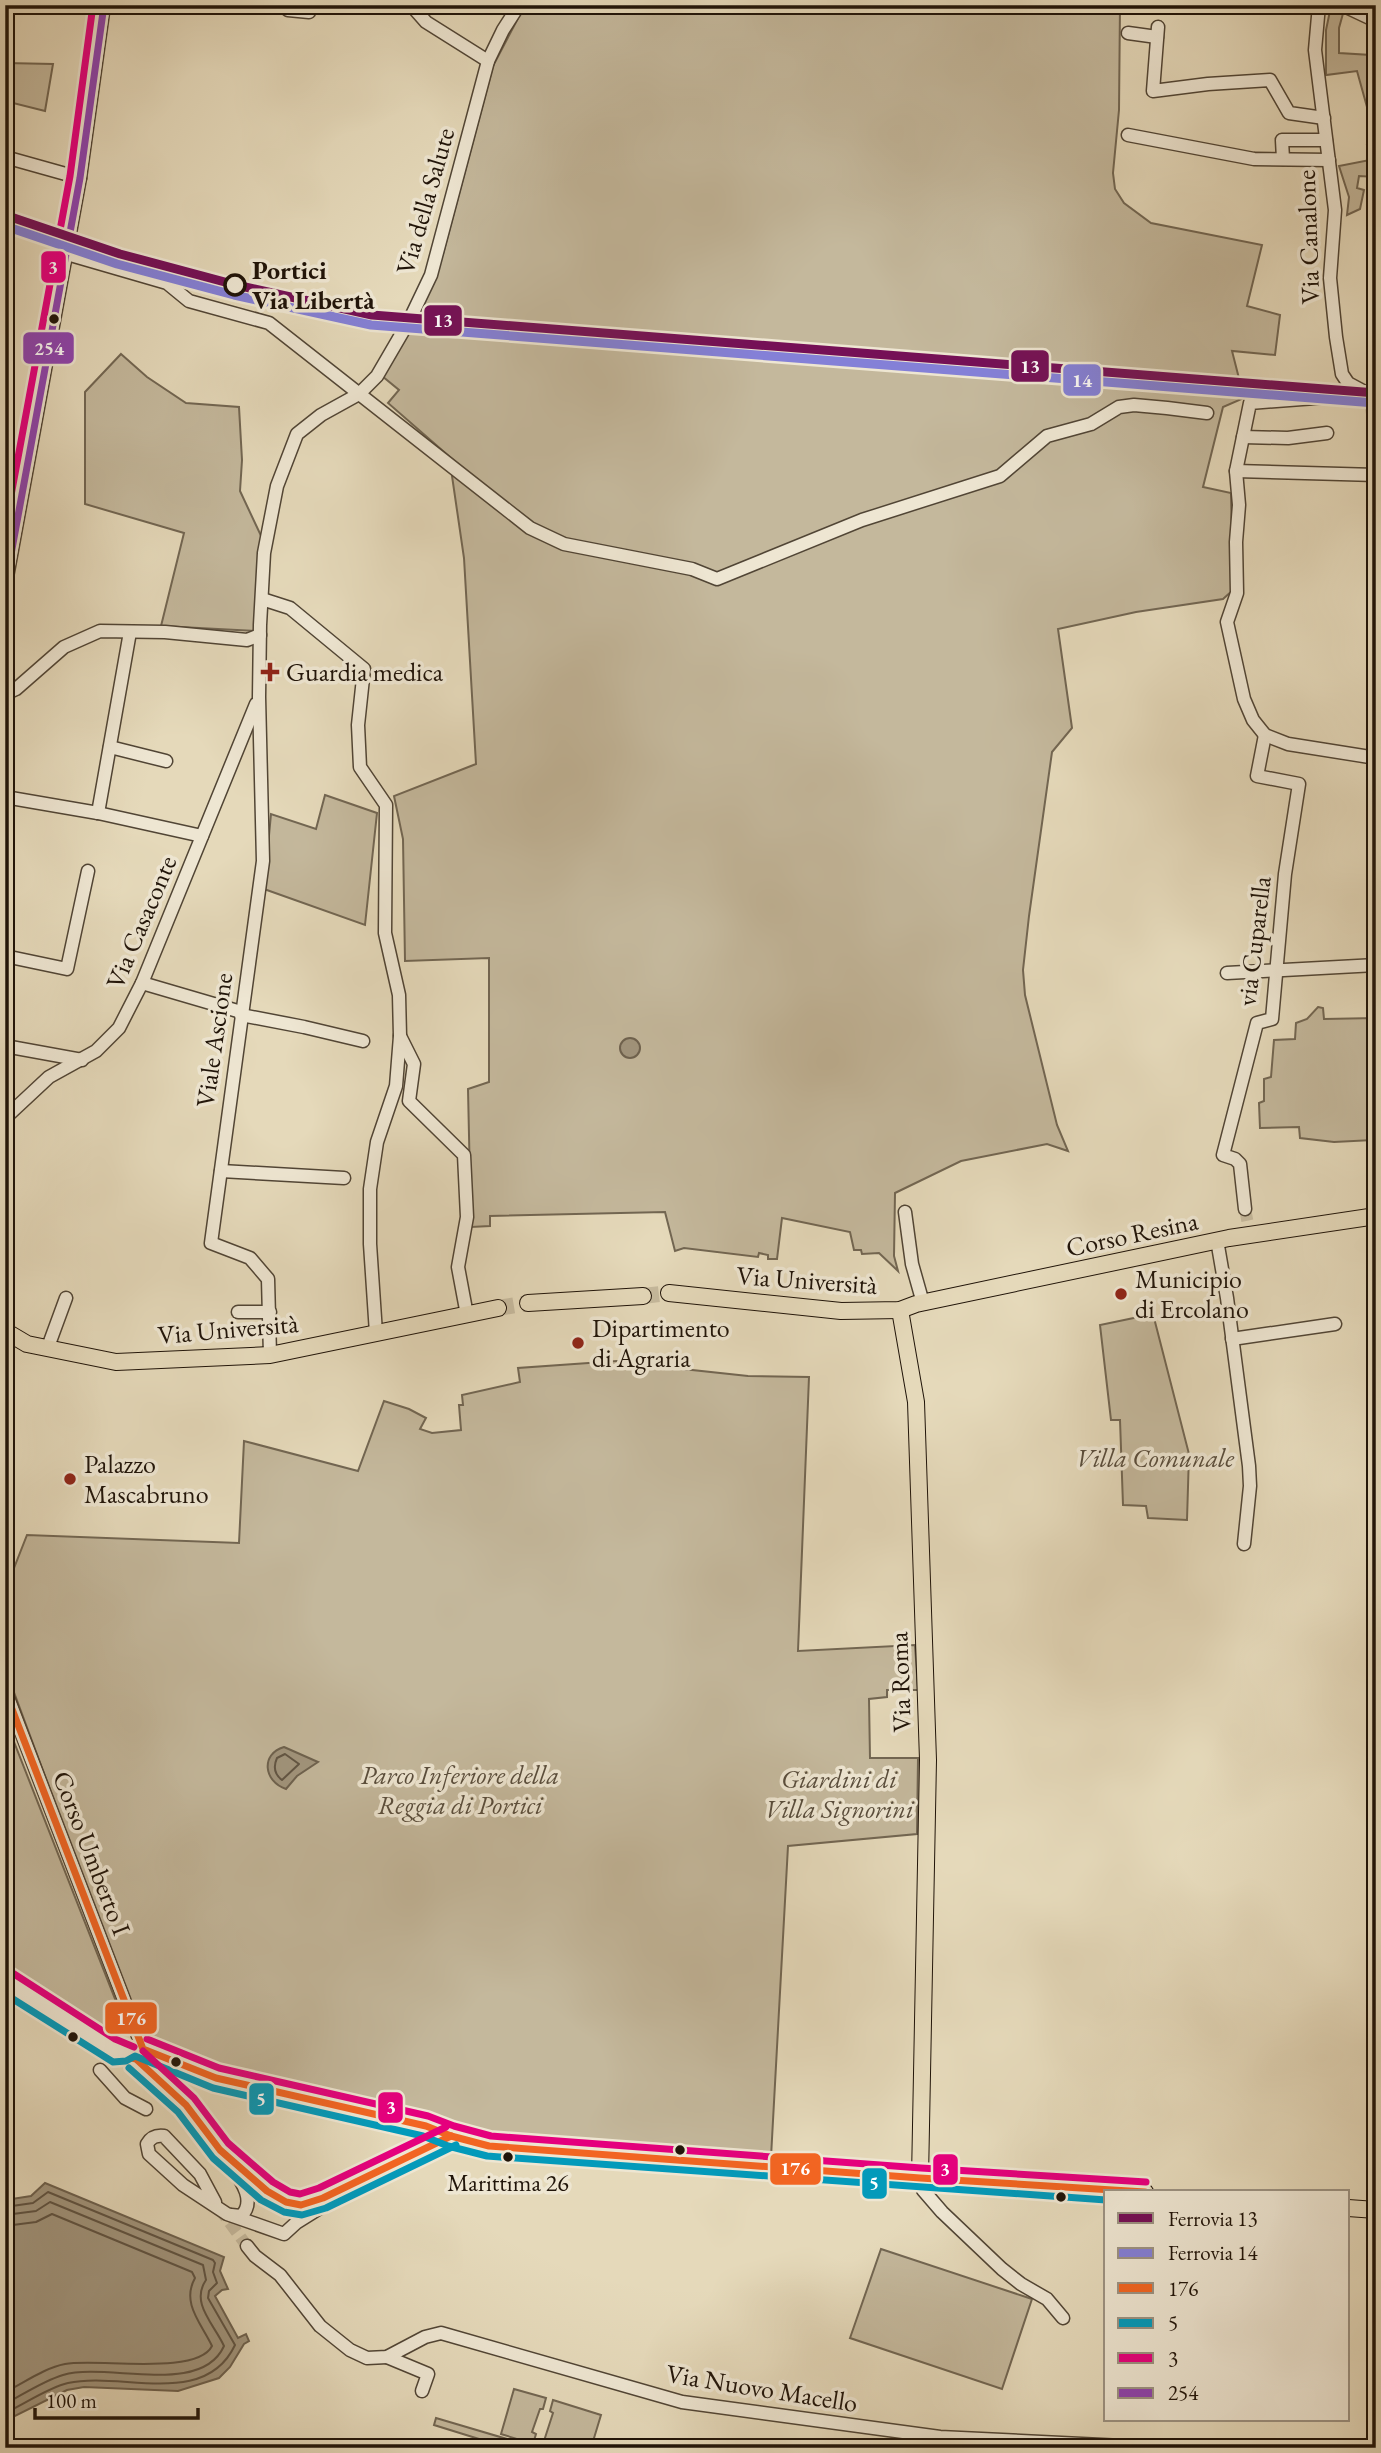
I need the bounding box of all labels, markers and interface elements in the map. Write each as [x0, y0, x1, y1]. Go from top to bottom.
street label: Via della Salute [388, 124, 462, 278]
street label: Via Canalone [1289, 169, 1327, 305]
line badge: 3 [40, 250, 67, 284]
place label: Portici Via Libertà [252, 253, 375, 317]
text: 3 [48, 255, 58, 280]
marker: Portici Via Libertà [224, 274, 246, 296]
line badge: 13 [423, 304, 463, 337]
text: 13 [433, 308, 453, 333]
unlabelled marker [47, 312, 61, 326]
line badge: 254 [22, 331, 75, 365]
text: 254 [34, 336, 65, 361]
line badge: 13 [1010, 349, 1050, 383]
text: 13 [1020, 354, 1040, 379]
line badge: 14 [1062, 363, 1102, 397]
text: 14 [1072, 368, 1093, 393]
place label: Guardia medica [286, 655, 444, 689]
marker: Guardia medica [260, 662, 280, 682]
street label: Via Casaconte [98, 850, 184, 994]
street label: via Cuparella [1229, 874, 1279, 1008]
street label: Viale Ascione [188, 971, 240, 1109]
street label: Corso Resina [1063, 1203, 1202, 1265]
street label: Via Università [735, 1258, 879, 1302]
place label: Municipio di Ercolano [1135, 1262, 1249, 1326]
marker: Municipio di Ercolano [1113, 1286, 1129, 1302]
street label: Via Università [156, 1306, 300, 1352]
place label: Dipartimento di Agraria [592, 1311, 730, 1375]
marker: Dipartimento di Agraria [570, 1335, 586, 1351]
park label: Villa Comunale [1076, 1441, 1235, 1475]
place label: Palazzo Mascabruno [84, 1447, 209, 1511]
marker: Palazzo Mascabruno [62, 1471, 78, 1487]
street label: Via Roma [881, 1630, 919, 1733]
park label: Parco Inferiore della Reggia di Portici [361, 1758, 559, 1822]
park label: Giardini di Villa Signorini [764, 1762, 915, 1826]
street label: Corso Umberto I [45, 1766, 139, 1940]
line badge: 176 [104, 2001, 158, 2035]
text: 176 [116, 2006, 146, 2031]
unlabelled marker [66, 2030, 80, 2044]
unlabelled marker [169, 2055, 183, 2069]
line badge: 5 [248, 2082, 275, 2116]
text: 5 [256, 2087, 266, 2112]
line badge: 3 [377, 2091, 404, 2124]
text: 3 [386, 2095, 396, 2120]
unlabelled marker [673, 2143, 687, 2157]
marker: Marittima 26 [501, 2150, 515, 2164]
line badge: 176 [769, 2152, 822, 2186]
line badge: 3 [932, 2153, 959, 2186]
text: 176 [780, 2156, 810, 2181]
text: 3 [940, 2157, 950, 2182]
place label: Marittima 26 [447, 2167, 569, 2198]
line badge: 5 [861, 2167, 888, 2200]
text: 5 [869, 2171, 879, 2196]
unlabelled marker [1054, 2190, 1068, 2204]
legend [1104, 2190, 1350, 2422]
text: Ferrovia 13 [1168, 2205, 1258, 2232]
text: Ferrovia 14 [1168, 2239, 1258, 2266]
text: 176 [1168, 2275, 1198, 2302]
text: 5 [1168, 2309, 1178, 2336]
text: 3 [1168, 2345, 1178, 2372]
street label: Via Nuovo Macello [664, 2356, 860, 2420]
scale bar [35, 2376, 198, 2420]
text: 254 [1168, 2379, 1199, 2406]
text: 100 m [46, 2387, 97, 2414]

